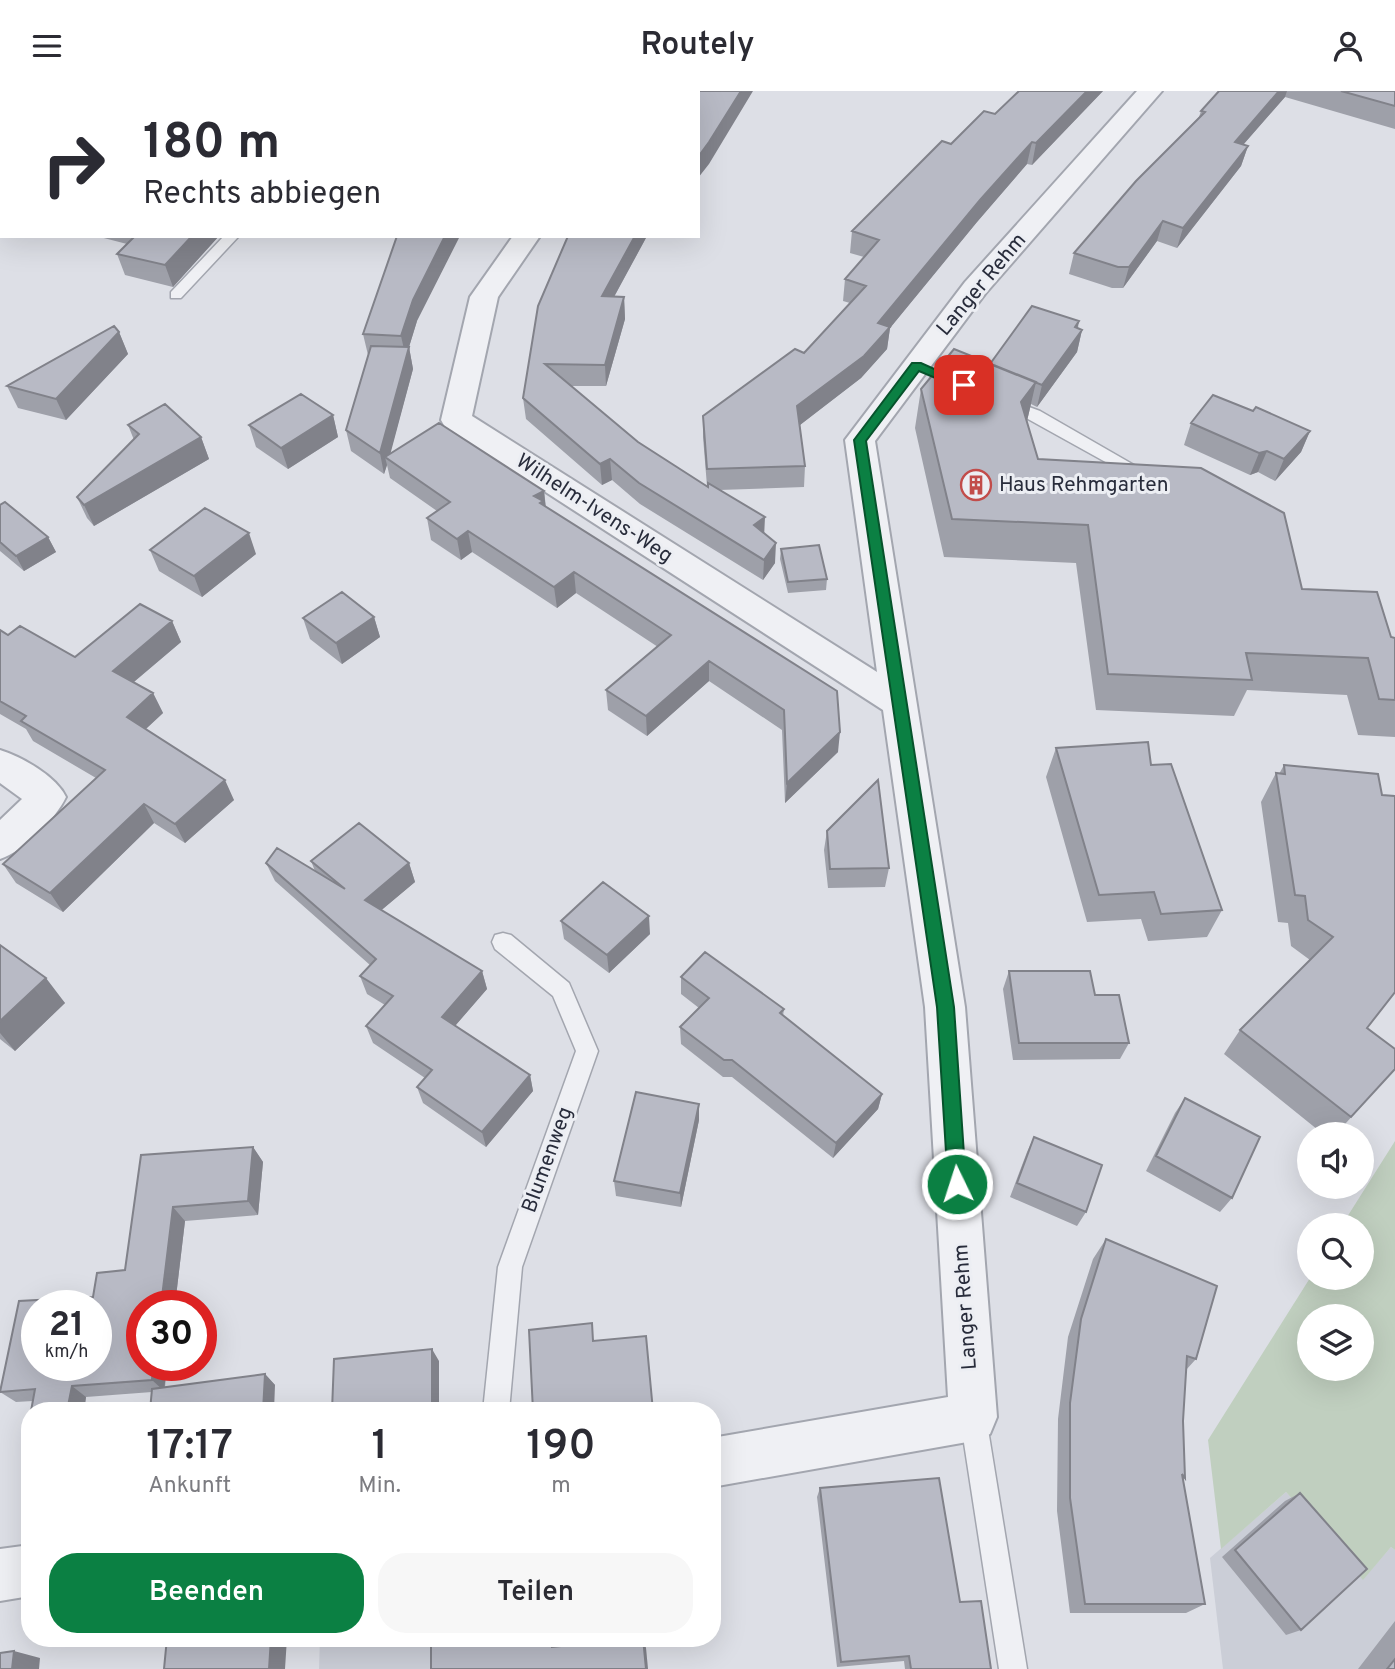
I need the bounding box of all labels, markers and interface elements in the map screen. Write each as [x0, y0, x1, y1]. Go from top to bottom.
text: Routely [640, 26, 755, 66]
icon: menu [28, 27, 66, 65]
icon: person [1329, 27, 1367, 65]
text: 180 m [143, 114, 280, 176]
icon: right [28, 119, 119, 210]
text: Rechts abbiegen [143, 175, 381, 215]
street label: Langer Rehm [931, 228, 1033, 342]
pin [934, 355, 994, 415]
icon: arrive [945, 366, 983, 404]
street label: Wilhelm-Ivens-Weg [510, 448, 678, 570]
building icon: Haus Rehmgarten [959, 468, 993, 502]
place label: Haus Rehmgarten [999, 472, 1169, 499]
street label: Blumenweg [516, 1103, 580, 1217]
map controls [1297, 1122, 1374, 1381]
button: sound [1297, 1122, 1374, 1199]
position arrow [920, 1147, 994, 1221]
button: search [1297, 1213, 1374, 1290]
street label: Langer Rehm [948, 1243, 984, 1371]
speed limit sign: 30 [126, 1290, 217, 1381]
text: 21 [49, 1304, 84, 1348]
button: layers [1297, 1304, 1374, 1381]
text: km/h [45, 1341, 88, 1364]
text: 17:17 [146, 1421, 233, 1474]
text: 1 [371, 1421, 388, 1474]
text: 190 [526, 1421, 596, 1474]
text: Ankunft [148, 1472, 231, 1501]
text: Min. [358, 1472, 401, 1501]
text: m [551, 1472, 571, 1501]
button: Beenden [49, 1553, 364, 1633]
button: Teilen [378, 1553, 693, 1633]

